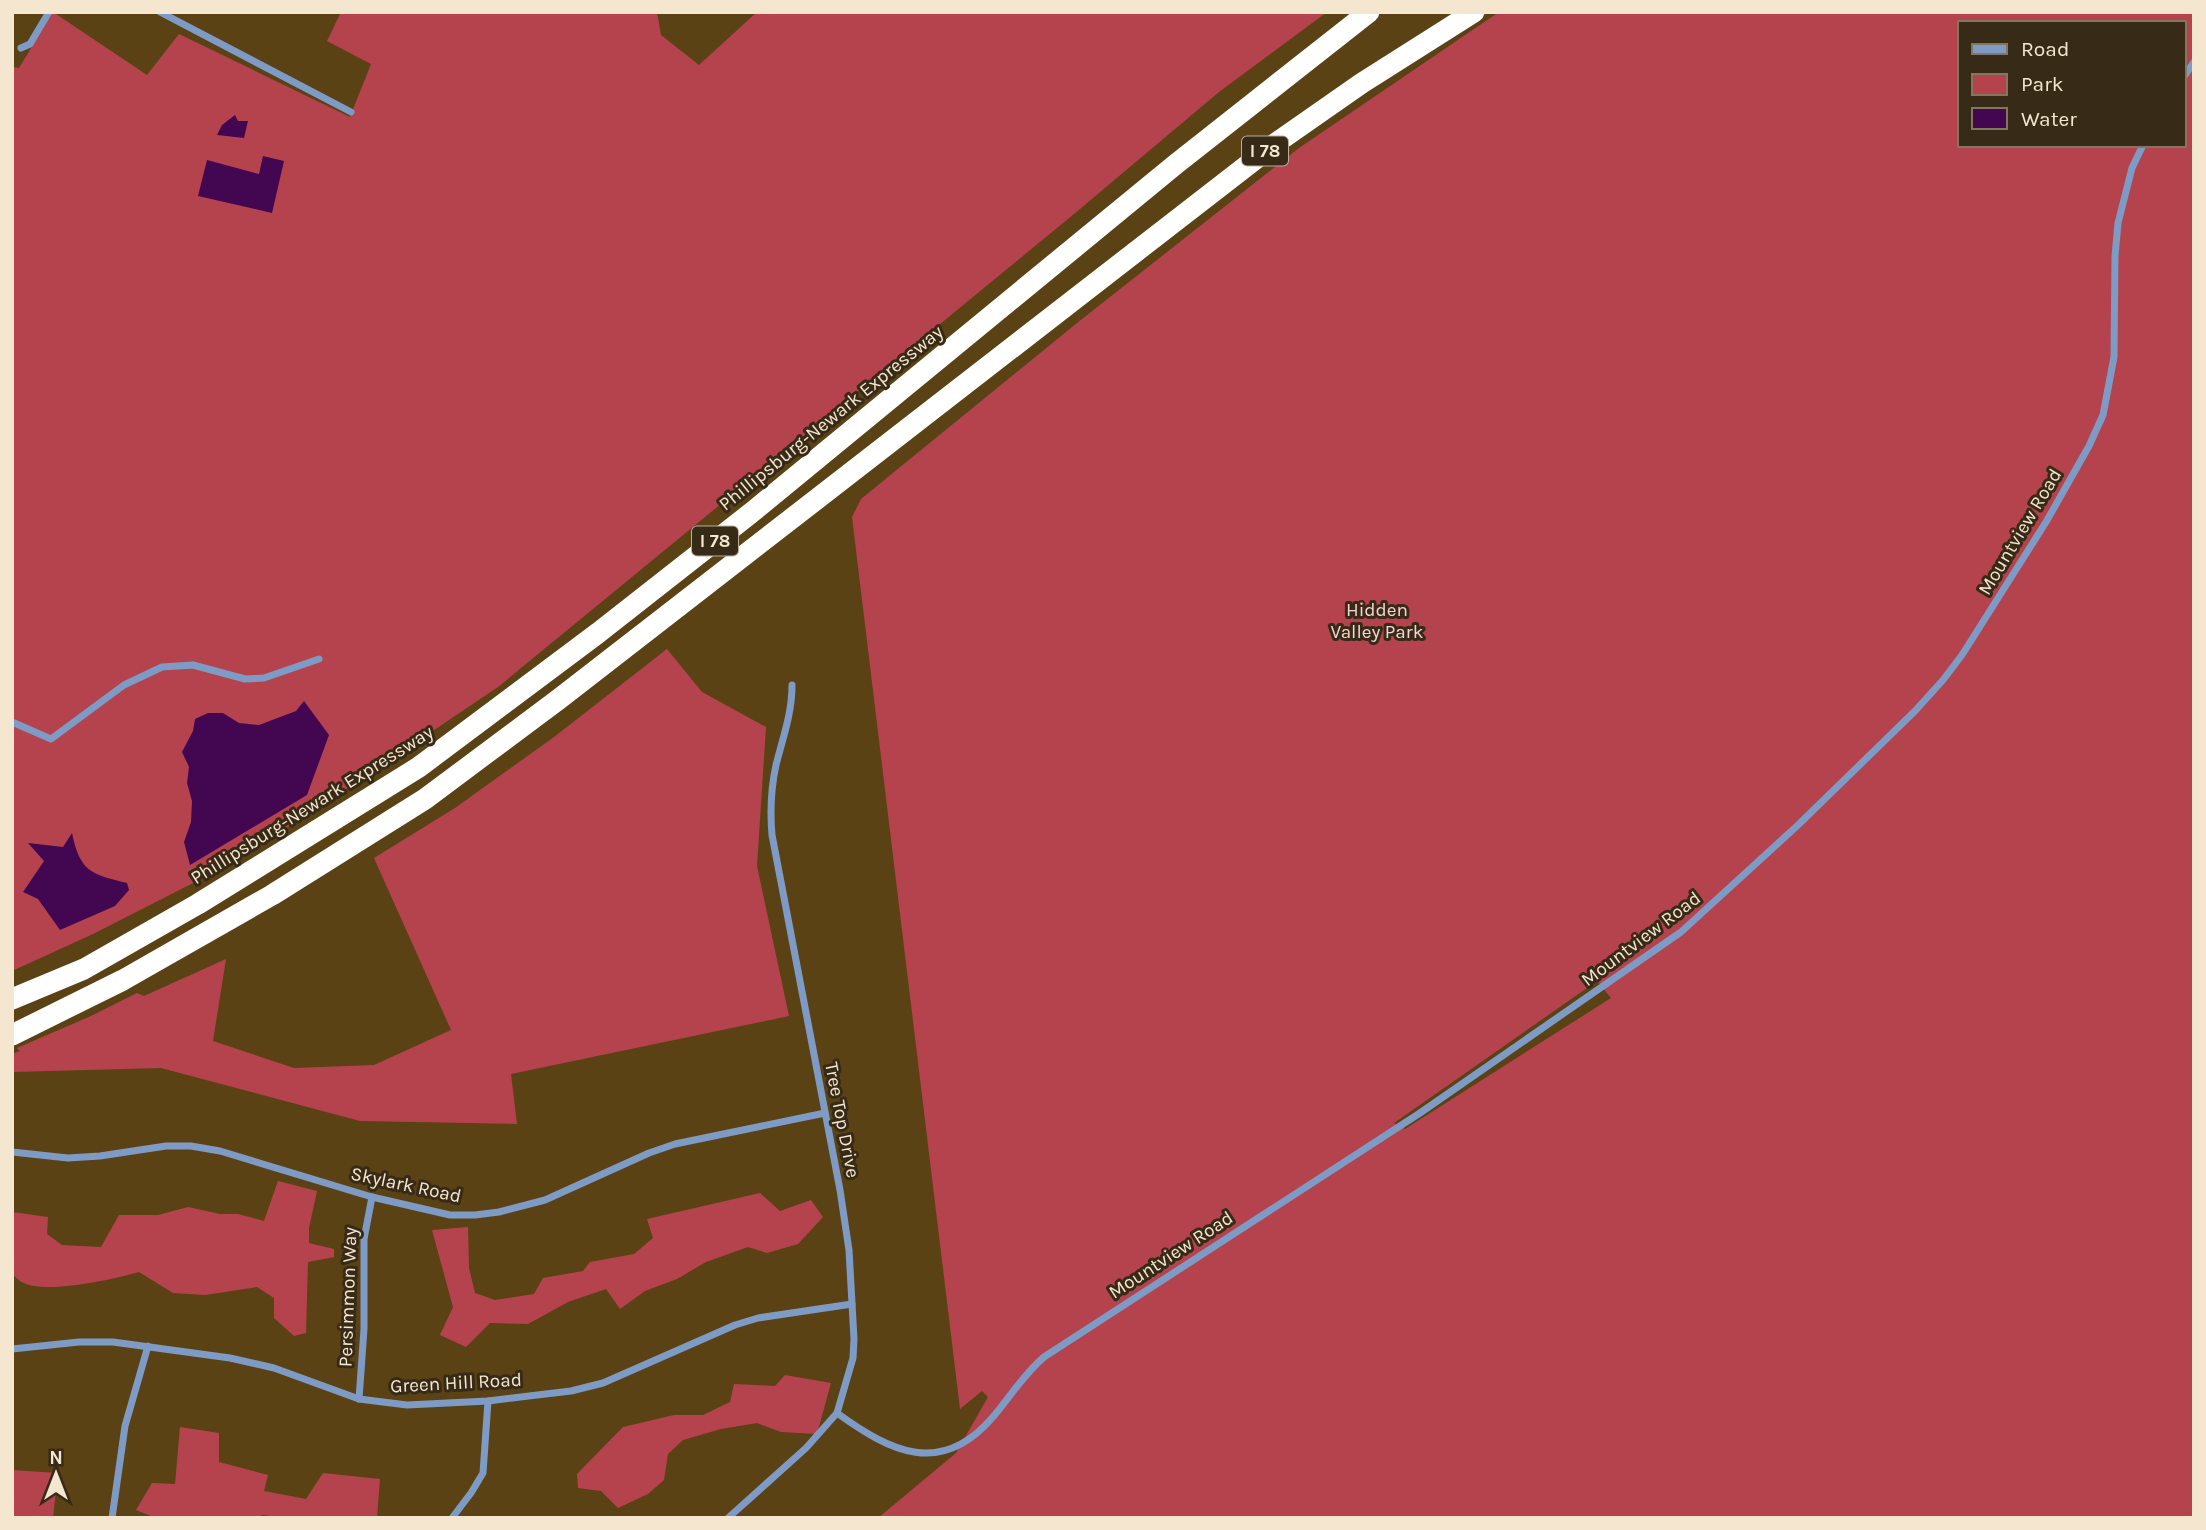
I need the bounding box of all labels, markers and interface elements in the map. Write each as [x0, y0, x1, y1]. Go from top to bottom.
legend [1958, 21, 2185, 147]
text: Road [2021, 37, 2069, 61]
text: Park [2021, 72, 2064, 96]
text: Water [2021, 107, 2077, 131]
road number: I 78 [1242, 136, 1288, 166]
street label: Phillipsburg-Newark Expressway [715, 321, 948, 515]
street label: Mountview Road [1974, 465, 2066, 599]
road number: I 78 [692, 526, 738, 556]
park label: Hidden Valley Park [1331, 599, 1424, 643]
street label: Phillipsburg-Newark Expressway [187, 721, 438, 889]
street label: Mountview Road [1577, 887, 1705, 991]
street label: Tree Top Drive [820, 1060, 864, 1180]
street label: Skylark Road [349, 1163, 463, 1207]
street label: Mountview Road [1105, 1207, 1237, 1303]
street label: Persimmon Way [335, 1226, 361, 1368]
street label: Green Hill Road [390, 1369, 522, 1397]
north arrow [21, 1439, 91, 1509]
text: N [49, 1447, 63, 1469]

